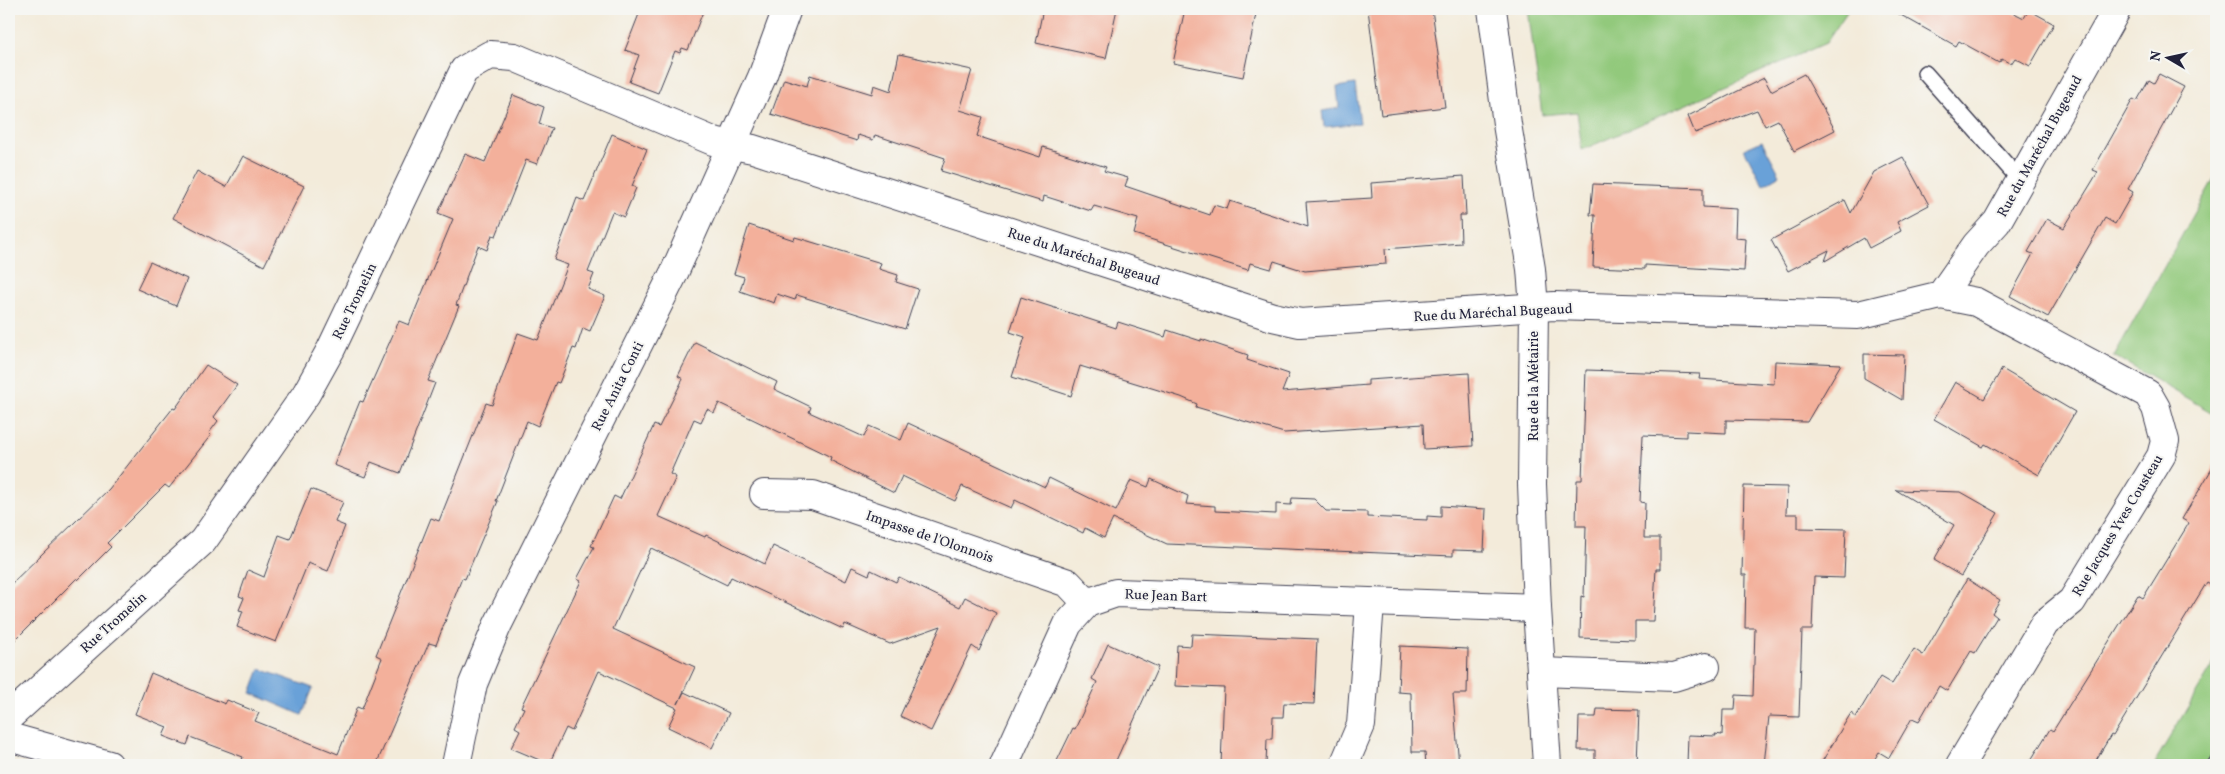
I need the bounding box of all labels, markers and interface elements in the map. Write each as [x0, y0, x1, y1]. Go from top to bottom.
north arrow [2142, 32, 2192, 82]
text: N [2146, 50, 2167, 63]
street label: Rue du Maréchal Bugeaud [1993, 72, 2087, 221]
street label: Rue du Maréchal Bugeaud [1005, 224, 1162, 291]
street label: Rue Tromelin [329, 260, 382, 343]
street label: Rue du Maréchal Bugeaud [1413, 300, 1573, 327]
street label: Rue de la Métairie [1525, 330, 1544, 441]
street label: Rue Anita Conti [588, 339, 649, 435]
street label: Rue Jacques Yves Cousteau [2068, 451, 2168, 600]
street label: Impasse de l'Olonnois [863, 507, 996, 568]
street label: Rue Jean Bart [1124, 586, 1208, 607]
street label: Rue Tromelin [77, 588, 151, 658]

